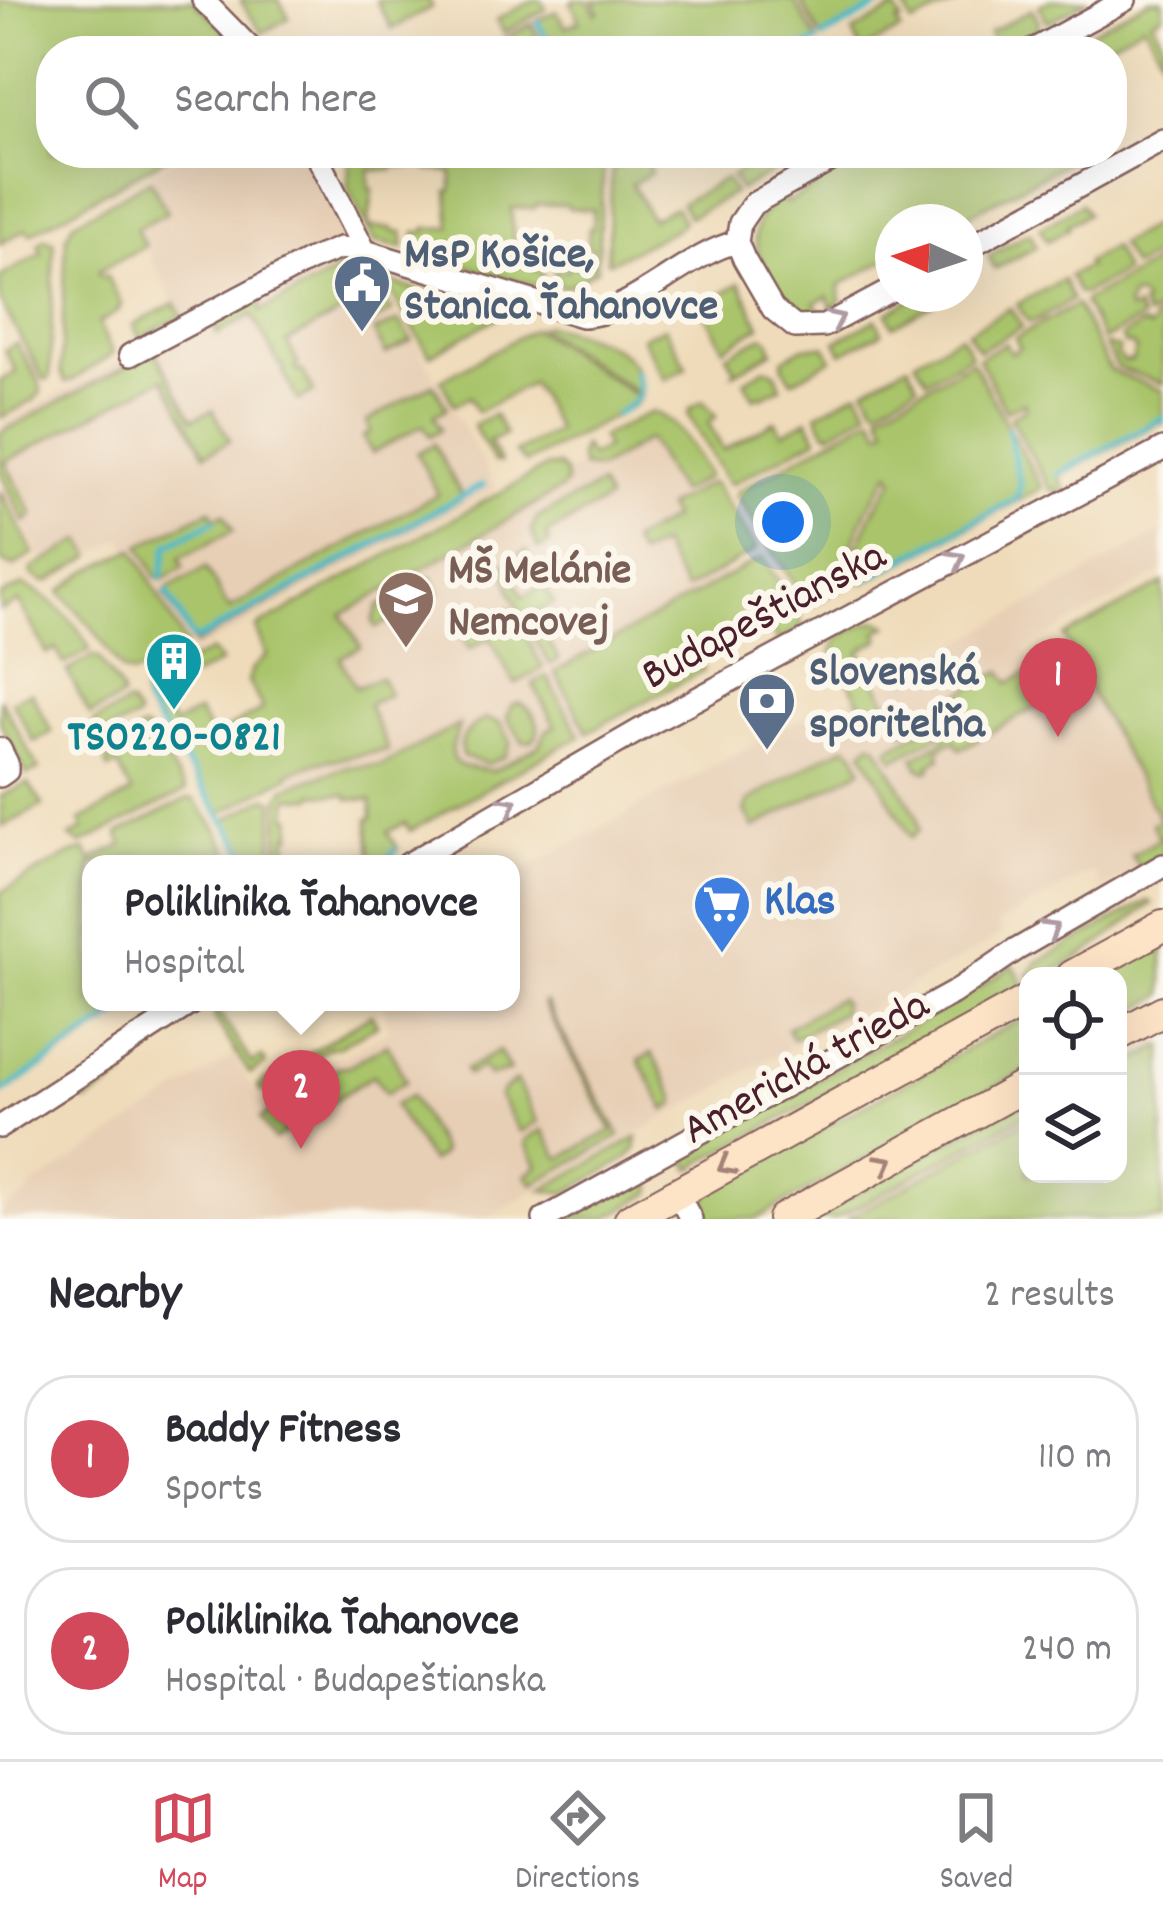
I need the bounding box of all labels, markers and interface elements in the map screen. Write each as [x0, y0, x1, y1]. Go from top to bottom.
search box [36, 36, 1127, 168]
icon: search [78, 69, 144, 135]
text: Search here [174, 70, 377, 134]
north arrow [875, 204, 983, 312]
place label: MsP Košice, Stanica Ťahanovce [404, 225, 718, 341]
public building icon: MsP Košice, Stanica Ťahanovce [331, 252, 393, 334]
one-way arrow [824, 310, 845, 333]
your location [753, 492, 813, 552]
street label: Budapeštianska [632, 526, 899, 709]
place label: MŠ Melánie Nemcovej [448, 541, 631, 657]
one-way arrow [944, 551, 966, 574]
school or university icon: MŠ Melánie Nemcovej [375, 568, 437, 650]
building icon: TS0220-0821 [143, 630, 205, 712]
pin: 1 [1019, 638, 1097, 737]
place label: Slovenská sporiteľňa [809, 643, 986, 759]
bank icon: Slovenská sporiteľňa [736, 670, 798, 752]
place label: TS0220-0821 [67, 708, 281, 772]
one-way arrow [496, 797, 518, 820]
popup [82, 855, 520, 1011]
place label: Klas [764, 872, 836, 936]
supermarket icon: Klas [691, 873, 753, 955]
text: Poliklinika Ťahanovce [124, 874, 478, 938]
one-way arrow [1039, 920, 1060, 943]
text: Hospital [124, 938, 245, 993]
map controls [1019, 967, 1127, 1183]
button: locate [1019, 967, 1127, 1075]
street label: Americká trieda [672, 975, 943, 1164]
pin: 2 [262, 1050, 340, 1149]
button: layers [1019, 1075, 1127, 1183]
one-way arrow [717, 1152, 738, 1175]
one-way arrow [873, 1154, 894, 1177]
text: Nearby [48, 1261, 181, 1333]
text: 2 results [984, 1270, 1115, 1325]
text: Baddy Fitness [165, 1400, 402, 1464]
text: 1 [86, 1432, 94, 1487]
text: 110 m [1038, 1432, 1112, 1487]
text: Sports [165, 1464, 263, 1519]
text: Poliklinika Ťahanovce [165, 1592, 519, 1656]
text: 2 [81, 1624, 99, 1679]
text: 240 m [1022, 1624, 1112, 1679]
text: Hospital · Budapeštianska [165, 1656, 545, 1711]
tab: Map [150, 1785, 216, 1904]
tab: Directions [515, 1785, 640, 1904]
tab: Saved [940, 1785, 1013, 1904]

